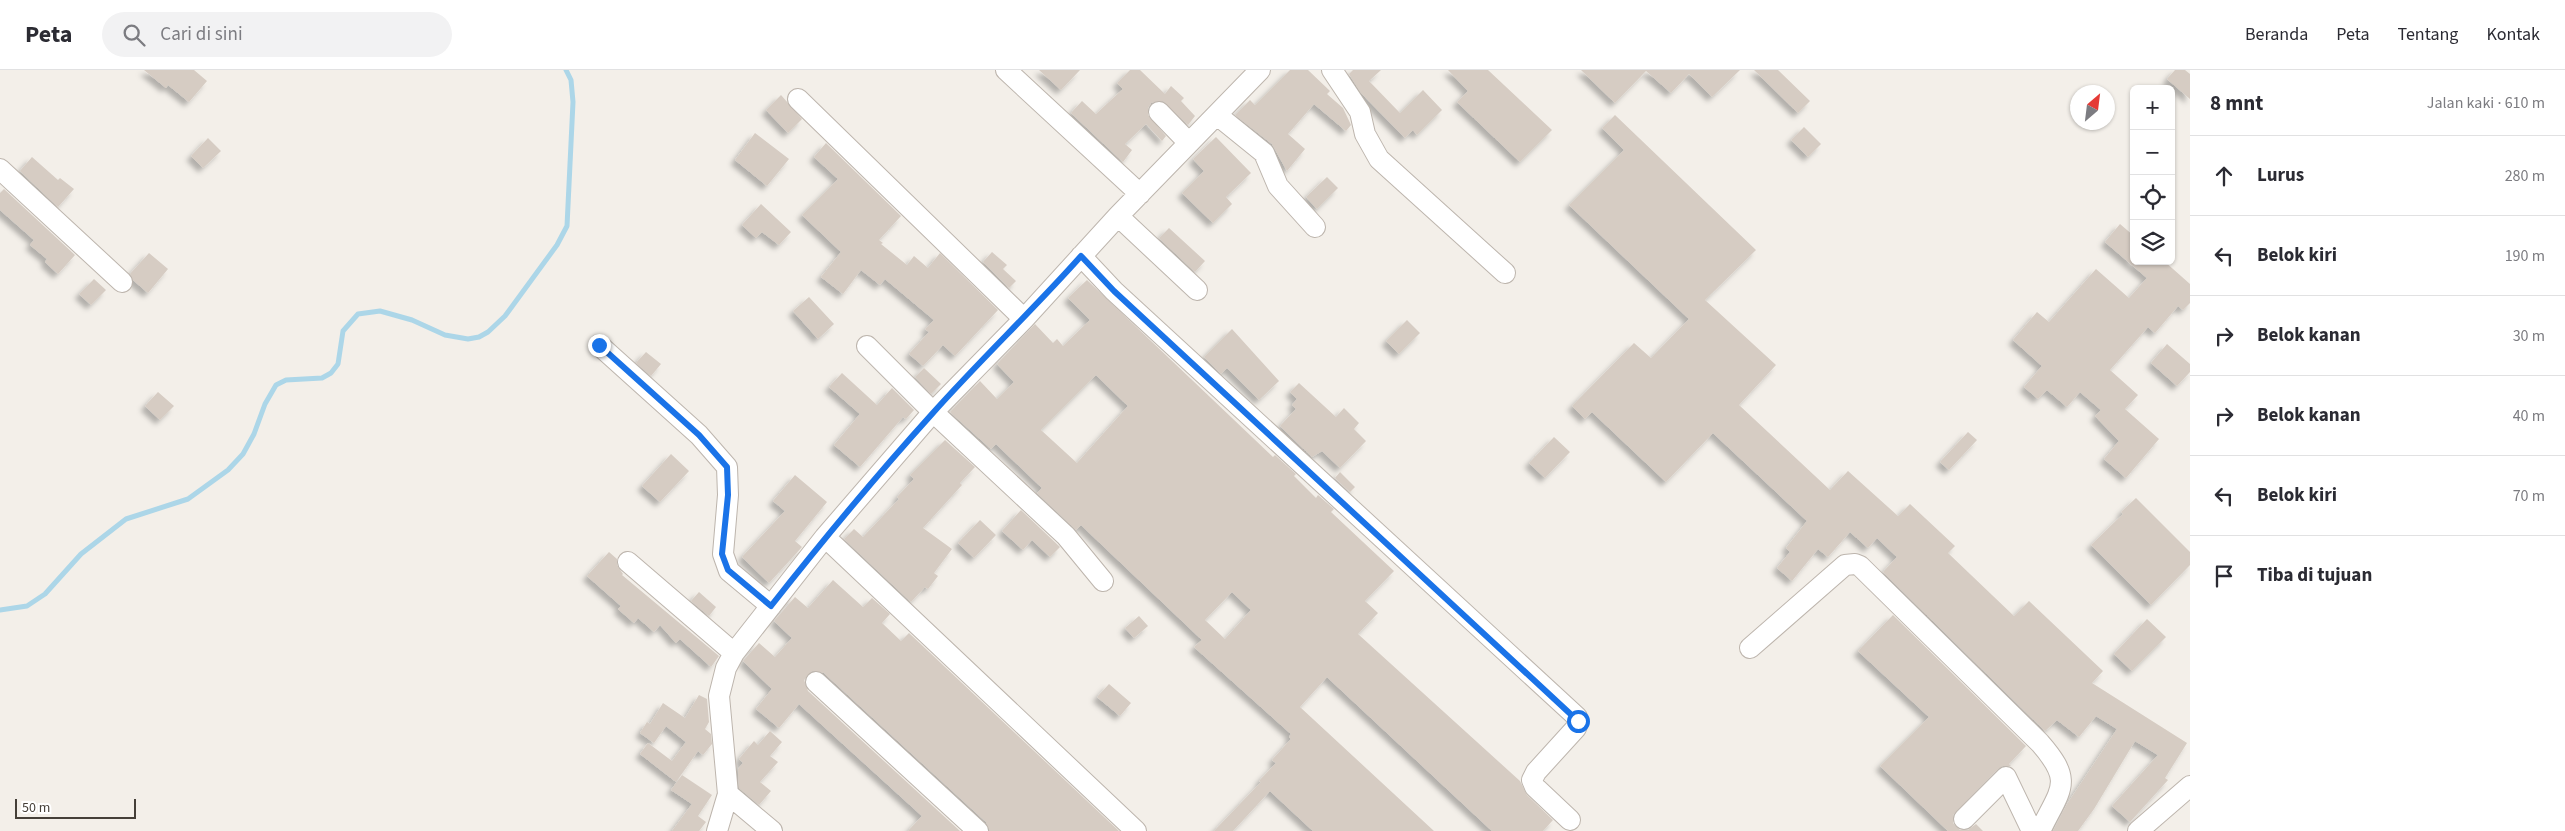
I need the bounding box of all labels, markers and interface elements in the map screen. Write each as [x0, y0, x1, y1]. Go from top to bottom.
search box [102, 12, 452, 57]
text: Peta [25, 17, 72, 52]
icon: search [120, 21, 148, 49]
text: Cari di sini [160, 21, 243, 48]
text: Beranda [2245, 22, 2308, 47]
text: Peta [2336, 22, 2369, 47]
text: Tentang [2397, 22, 2458, 47]
text: Kontak [2486, 22, 2540, 47]
north arrow [2070, 85, 2115, 130]
map controls [2130, 85, 2175, 265]
button: + [2130, 85, 2175, 130]
text: 8 mnt [2210, 88, 2263, 118]
text: Jalan kaki · 610 m [2427, 92, 2545, 114]
button: − [2130, 130, 2175, 175]
icon: ahead [2210, 162, 2238, 190]
text: Lurus [2257, 162, 2304, 189]
text: 280 m [2505, 165, 2545, 187]
button: locate [2130, 175, 2175, 220]
button: layers [2130, 220, 2175, 265]
icon: left [2210, 242, 2238, 270]
text: Belok kiri [2257, 242, 2337, 269]
text: 190 m [2505, 245, 2545, 267]
icon: right [2210, 322, 2238, 350]
text: Belok kanan [2257, 322, 2361, 349]
text: 30 m [2513, 325, 2545, 347]
route end [588, 334, 611, 357]
icon: right [2210, 402, 2238, 430]
text: Belok kanan [2257, 402, 2361, 429]
text: 40 m [2513, 405, 2545, 427]
icon: left [2210, 482, 2238, 510]
text: Belok kiri [2257, 482, 2337, 509]
text: 70 m [2513, 485, 2545, 507]
icon: arrive [2210, 562, 2238, 590]
text: Tiba di tujuan [2257, 562, 2372, 589]
route start [1567, 710, 1590, 733]
scale bar [15, 796, 136, 819]
text: 50 m [22, 798, 50, 818]

